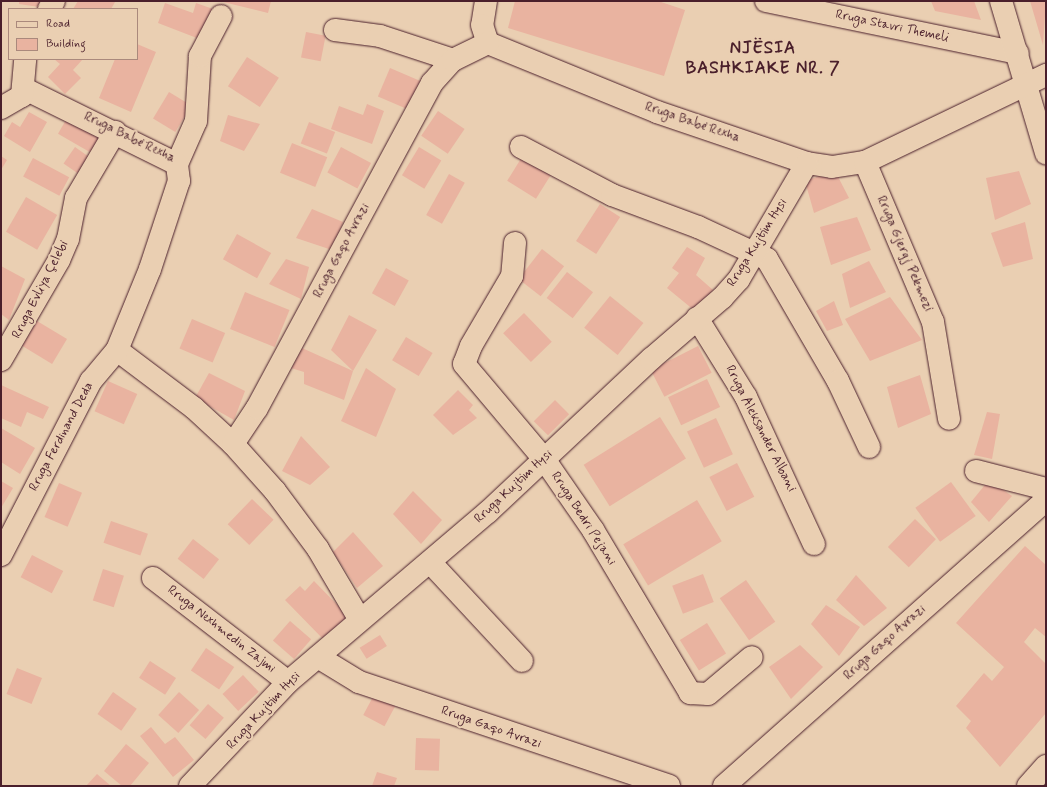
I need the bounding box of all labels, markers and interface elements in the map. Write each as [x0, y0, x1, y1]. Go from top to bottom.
street label: Rruga Stavri Themeli [833, 7, 951, 47]
legend [8, 8, 138, 60]
text: Road [46, 16, 70, 32]
text: Building [46, 36, 86, 52]
district label: NJËSIA BASHKIAKE NR. 7 [686, 39, 840, 79]
street label: Rruga Babë Rexha [643, 100, 741, 146]
street label: Rruga Babë Rexha [81, 109, 177, 167]
street label: Rruga Gjergj Pekmezi [872, 193, 936, 315]
street label: Rruga Kujtim Hysi [725, 196, 791, 290]
street label: Rruga Gaqo Avrazi [311, 203, 373, 299]
street label: Rruga Evliya Çelebi [10, 238, 72, 342]
street label: Rruga Aleksander Albani [721, 362, 799, 496]
street label: Rruga Ferdinand Deda [26, 379, 98, 495]
street label: Rruga Kujtim Hysi [472, 447, 556, 527]
street label: Rruga Bedri Pejani [547, 470, 619, 568]
street label: Rruga Nexhmedin Zajmi [162, 581, 280, 679]
street label: Rruga Gaqo Avrazi [842, 603, 928, 683]
street label: Rruga Kujtim Hysi [224, 669, 304, 753]
street label: Rruga Gaqo Avrazi [441, 704, 541, 752]

